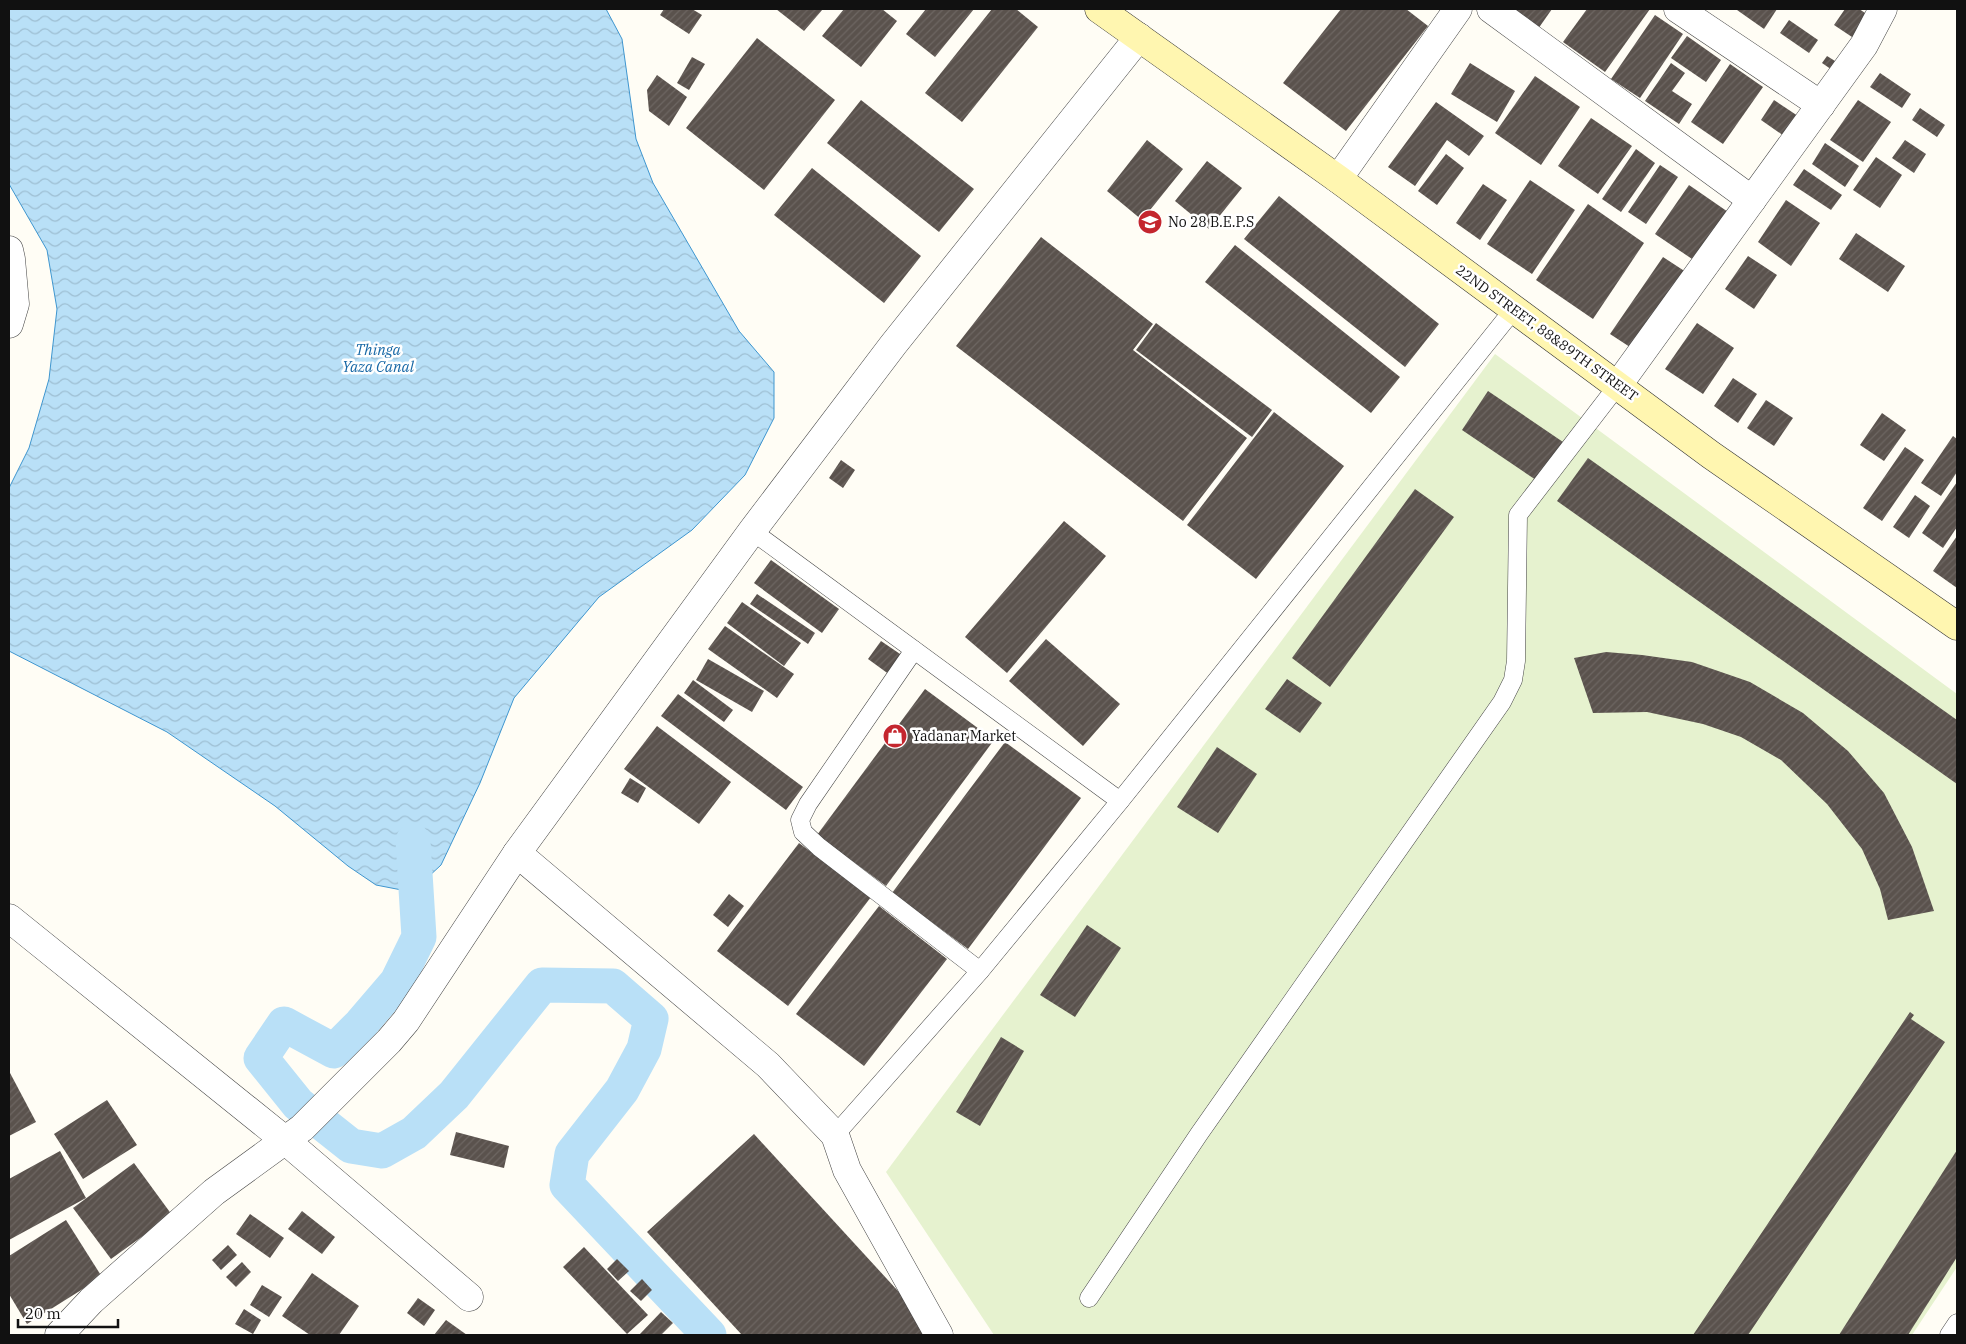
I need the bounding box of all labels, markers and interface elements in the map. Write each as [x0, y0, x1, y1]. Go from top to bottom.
school or university icon: No 28 B.E.P.S [1137, 209, 1163, 235]
place label: No 28 B.E.P.S [1168, 213, 1254, 231]
street label: 22ND STREET, 88&89TH STREET [1452, 261, 1642, 405]
water label: Thinga Yaza Canal [342, 340, 415, 376]
shop icon: Yadanar Market [882, 723, 908, 749]
place label: Yadanar Market [912, 727, 1016, 745]
scale bar [18, 1296, 118, 1328]
text: 20 m [25, 1304, 61, 1323]

